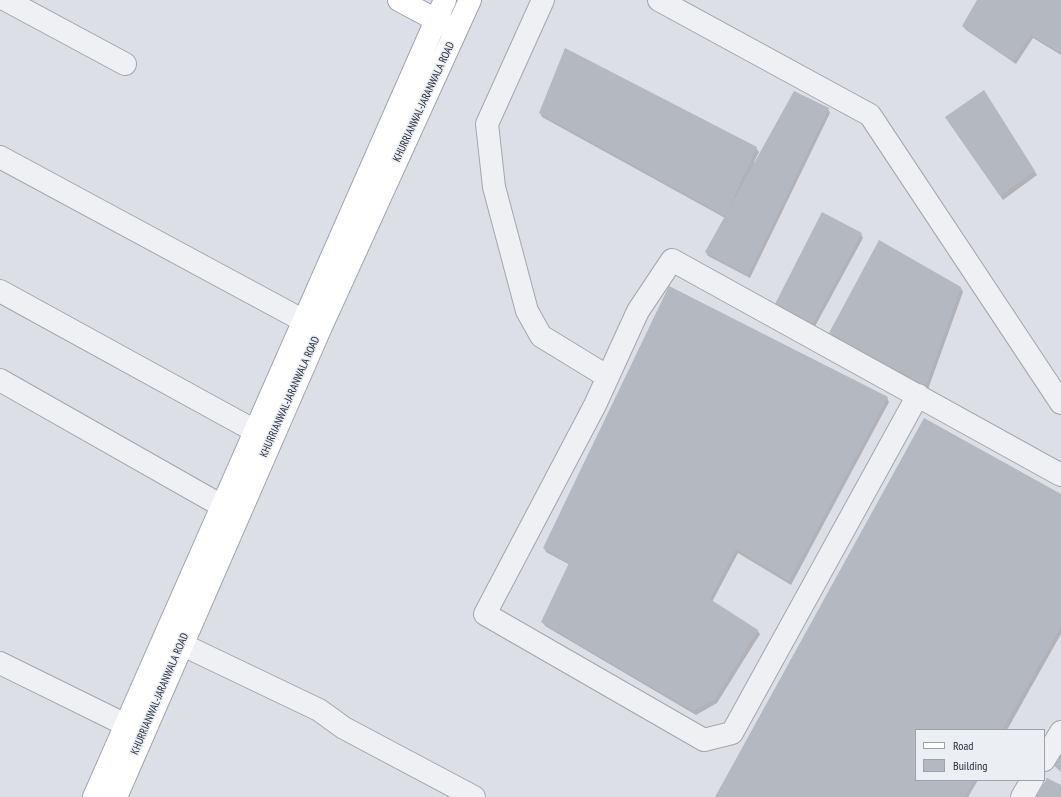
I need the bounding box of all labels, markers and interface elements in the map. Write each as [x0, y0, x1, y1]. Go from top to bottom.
street label: KHURRIANWAL-JARANWALA ROAD [390, 40, 458, 164]
street label: KHURRIANWAL-JARANWALA ROAD [257, 334, 323, 460]
street label: KHURRIANWAL-JARANWALA ROAD [128, 631, 192, 757]
legend [915, 729, 1045, 781]
text: Road [953, 738, 973, 753]
text: Building [953, 758, 988, 773]

